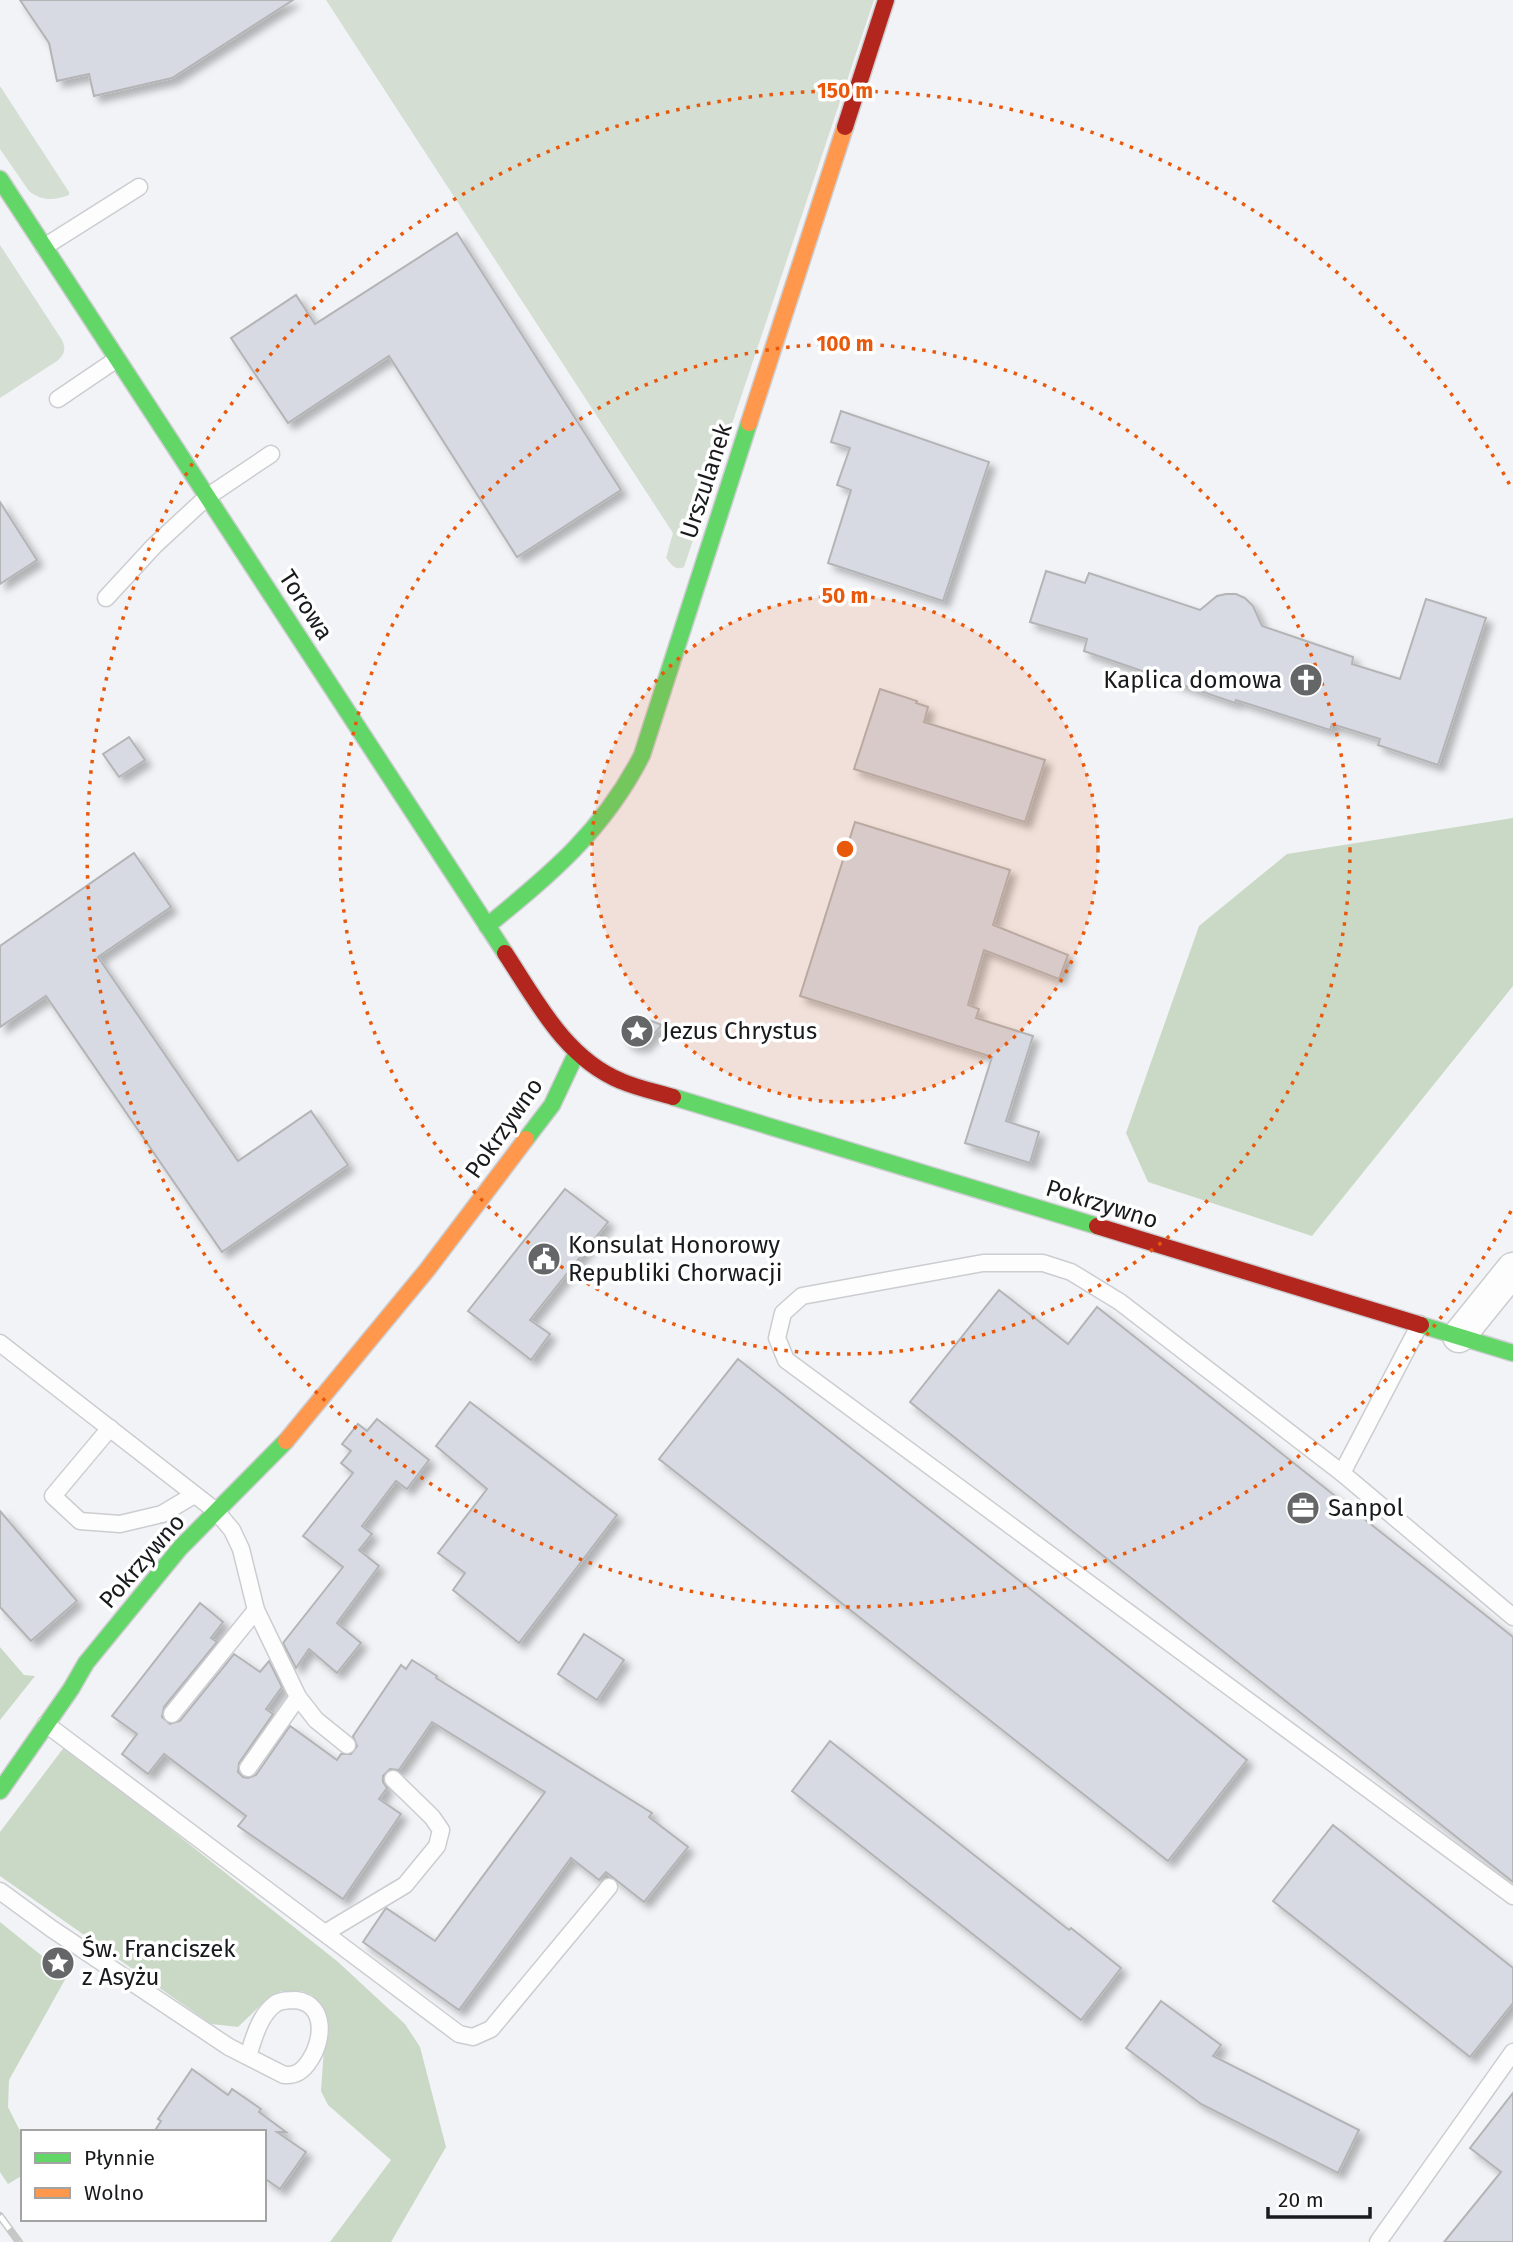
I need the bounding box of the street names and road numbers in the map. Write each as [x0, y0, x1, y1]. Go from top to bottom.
street label: Urszulanek [674, 419, 738, 542]
street label: Torowa [273, 565, 339, 645]
street label: Pokrzywno [459, 1072, 549, 1184]
street label: Pokrzywno [1042, 1174, 1162, 1234]
street label: Pokrzywno [93, 1508, 191, 1614]

